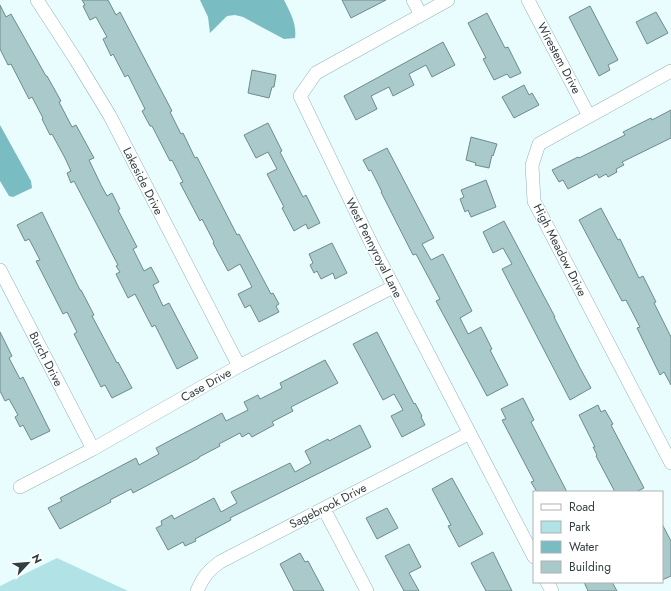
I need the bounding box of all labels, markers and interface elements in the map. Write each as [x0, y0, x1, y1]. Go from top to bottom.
street label: Wirestem Drive [533, 19, 585, 97]
street label: Lakeside Drive [118, 144, 168, 218]
street label: West Pennyroyal Lane [341, 195, 407, 301]
street label: High Meadow Drive [529, 201, 591, 299]
street label: Burch Drive [25, 329, 67, 389]
street label: Case Drive [177, 364, 235, 406]
street label: Sagebrook Drive [286, 479, 370, 533]
legend [533, 491, 663, 583]
text: Road [569, 498, 595, 516]
text: Park [569, 518, 591, 536]
text: Water [569, 538, 600, 556]
north arrow [8, 543, 48, 583]
text: N [28, 551, 46, 566]
text: Building [569, 558, 611, 576]

